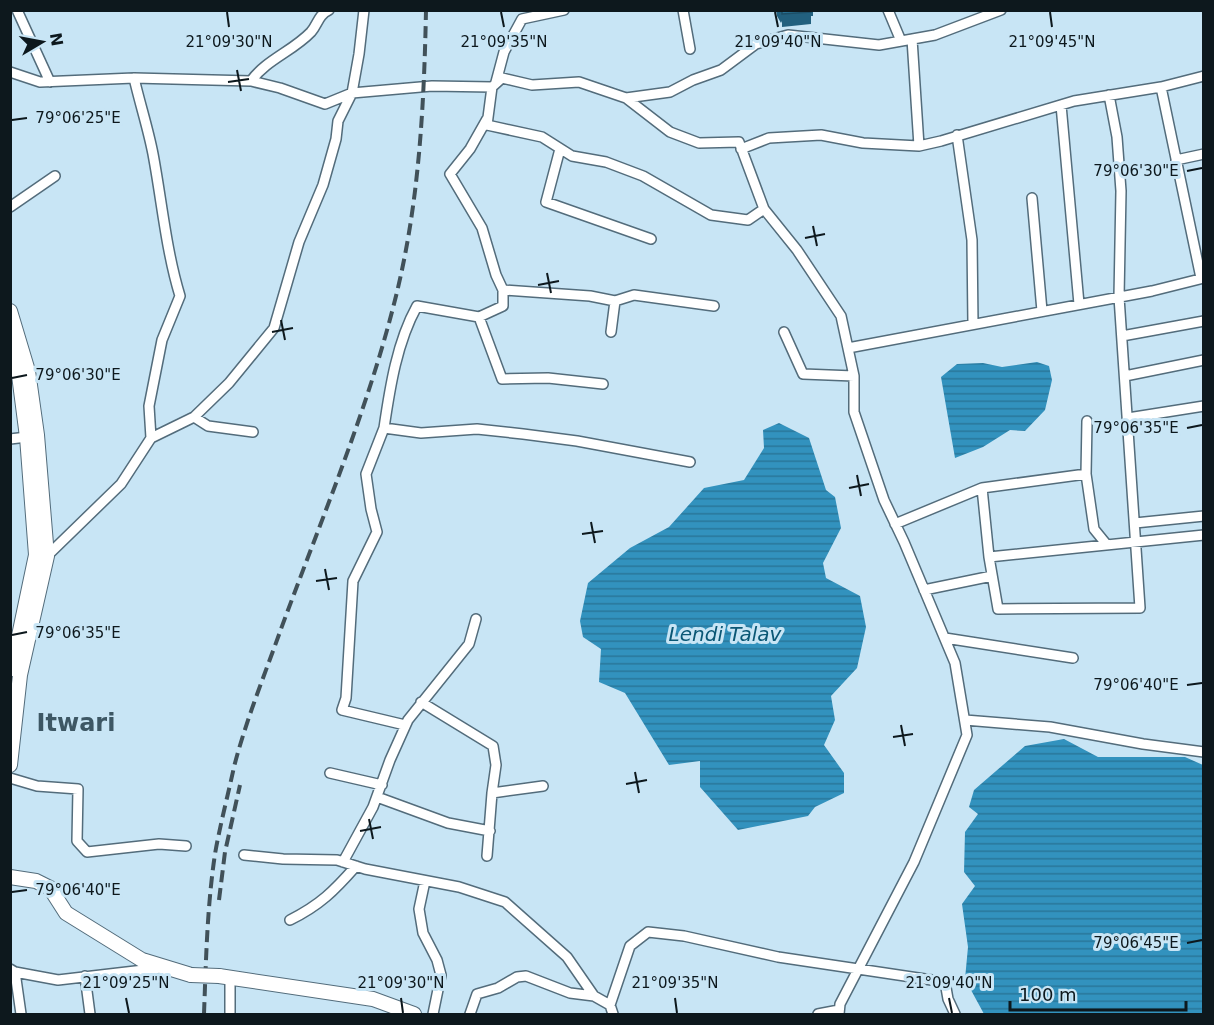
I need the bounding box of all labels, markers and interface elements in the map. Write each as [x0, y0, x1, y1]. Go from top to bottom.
north arrow [12, 12, 72, 72]
text: N [46, 31, 67, 48]
text: 21°09'30"N [185, 33, 273, 51]
text: 21°09'35"N [460, 33, 548, 51]
text: 21°09'40"N [734, 33, 822, 51]
text: 21°09'45"N [1008, 33, 1096, 51]
text: 79°06'25"E [35, 109, 121, 127]
text: 79°06'30"E [1093, 162, 1179, 180]
text: 79°06'30"E [35, 366, 121, 384]
text: 79°06'35"E [1093, 419, 1179, 437]
water label: Lendi Talav [669, 622, 783, 646]
text: 79°06'35"E [35, 624, 121, 642]
text: 79°06'40"E [1093, 676, 1179, 694]
district label: Itwari [37, 709, 115, 737]
text: 79°06'40"E [35, 881, 121, 899]
text: 79°06'45"E [1093, 934, 1179, 952]
text: 21°09'25"N [82, 974, 170, 992]
text: 21°09'30"N [357, 974, 445, 992]
text: 21°09'35"N [631, 974, 719, 992]
text: 21°09'40"N [905, 974, 993, 992]
scale bar [1010, 974, 1186, 1012]
text: 100 m [1019, 984, 1077, 1005]

